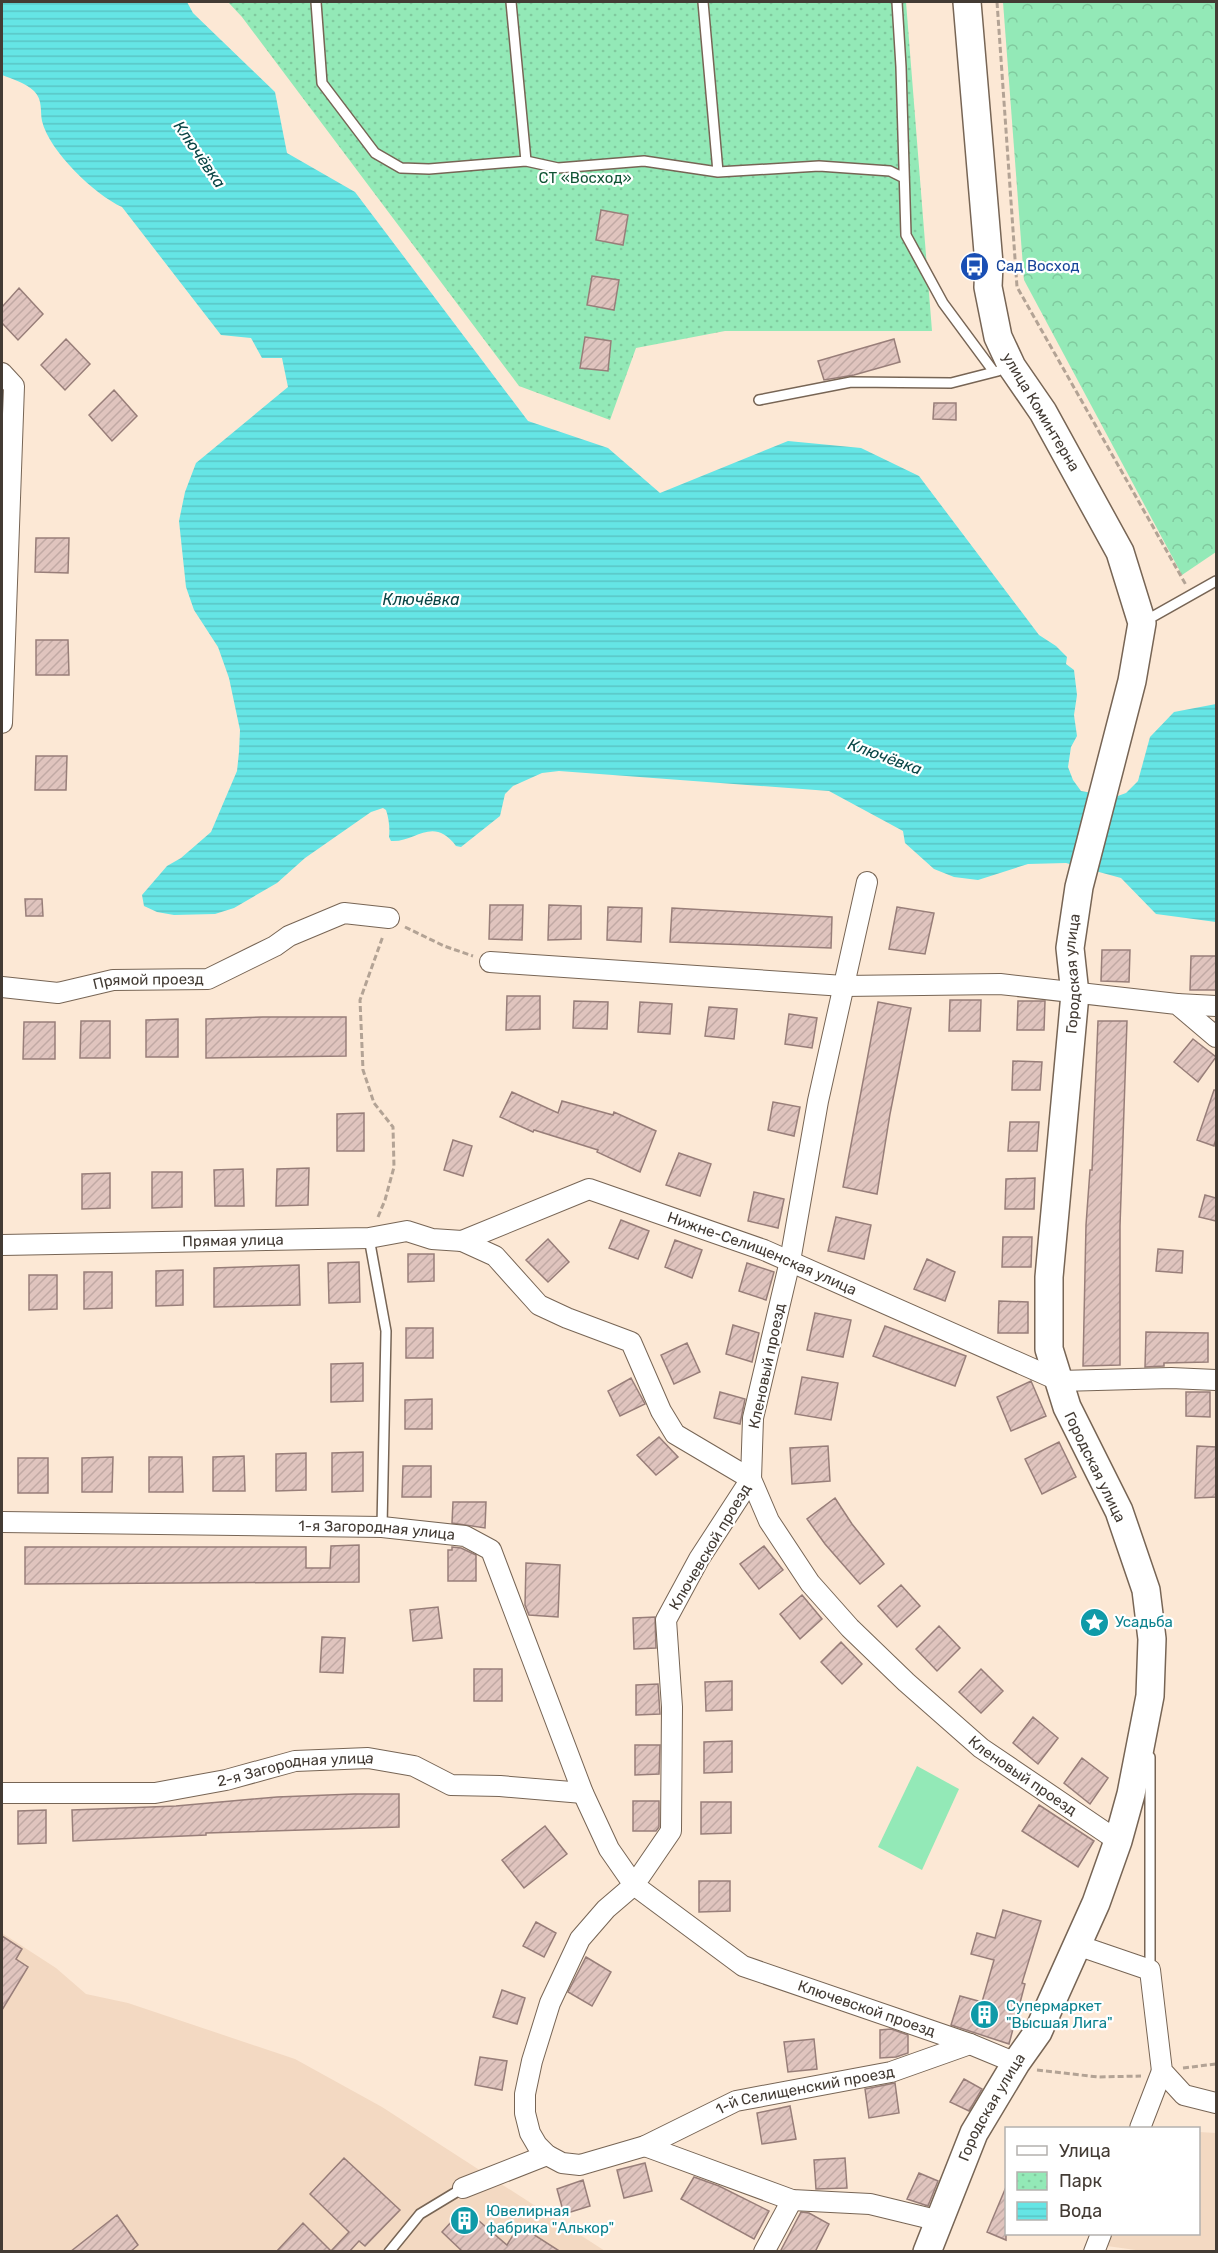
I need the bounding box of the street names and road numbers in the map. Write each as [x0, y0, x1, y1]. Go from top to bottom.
street label: улица Коминтерна [998, 349, 1084, 475]
street label: Городская улица [1061, 912, 1084, 1035]
street label: Прямой проезд [91, 970, 204, 993]
street label: Нижне-Селищенская улица [665, 1208, 860, 1299]
street label: Прямая улица [182, 1231, 284, 1251]
street label: Кленовый проезд [745, 1302, 789, 1430]
street label: Городская улица [1060, 1409, 1130, 1525]
street label: Ключевской проезд [665, 1481, 755, 1613]
street label: 1-я Загородная улица [298, 1517, 456, 1544]
street label: Кленовый проезд [964, 1732, 1080, 1819]
street label: 2-я Загородная улица [216, 1749, 375, 1790]
street label: Ключевской проезд [795, 1977, 938, 2040]
street label: Городская улица [955, 2050, 1029, 2164]
street label: 1-й Селищенский проезд [713, 2063, 896, 2119]

